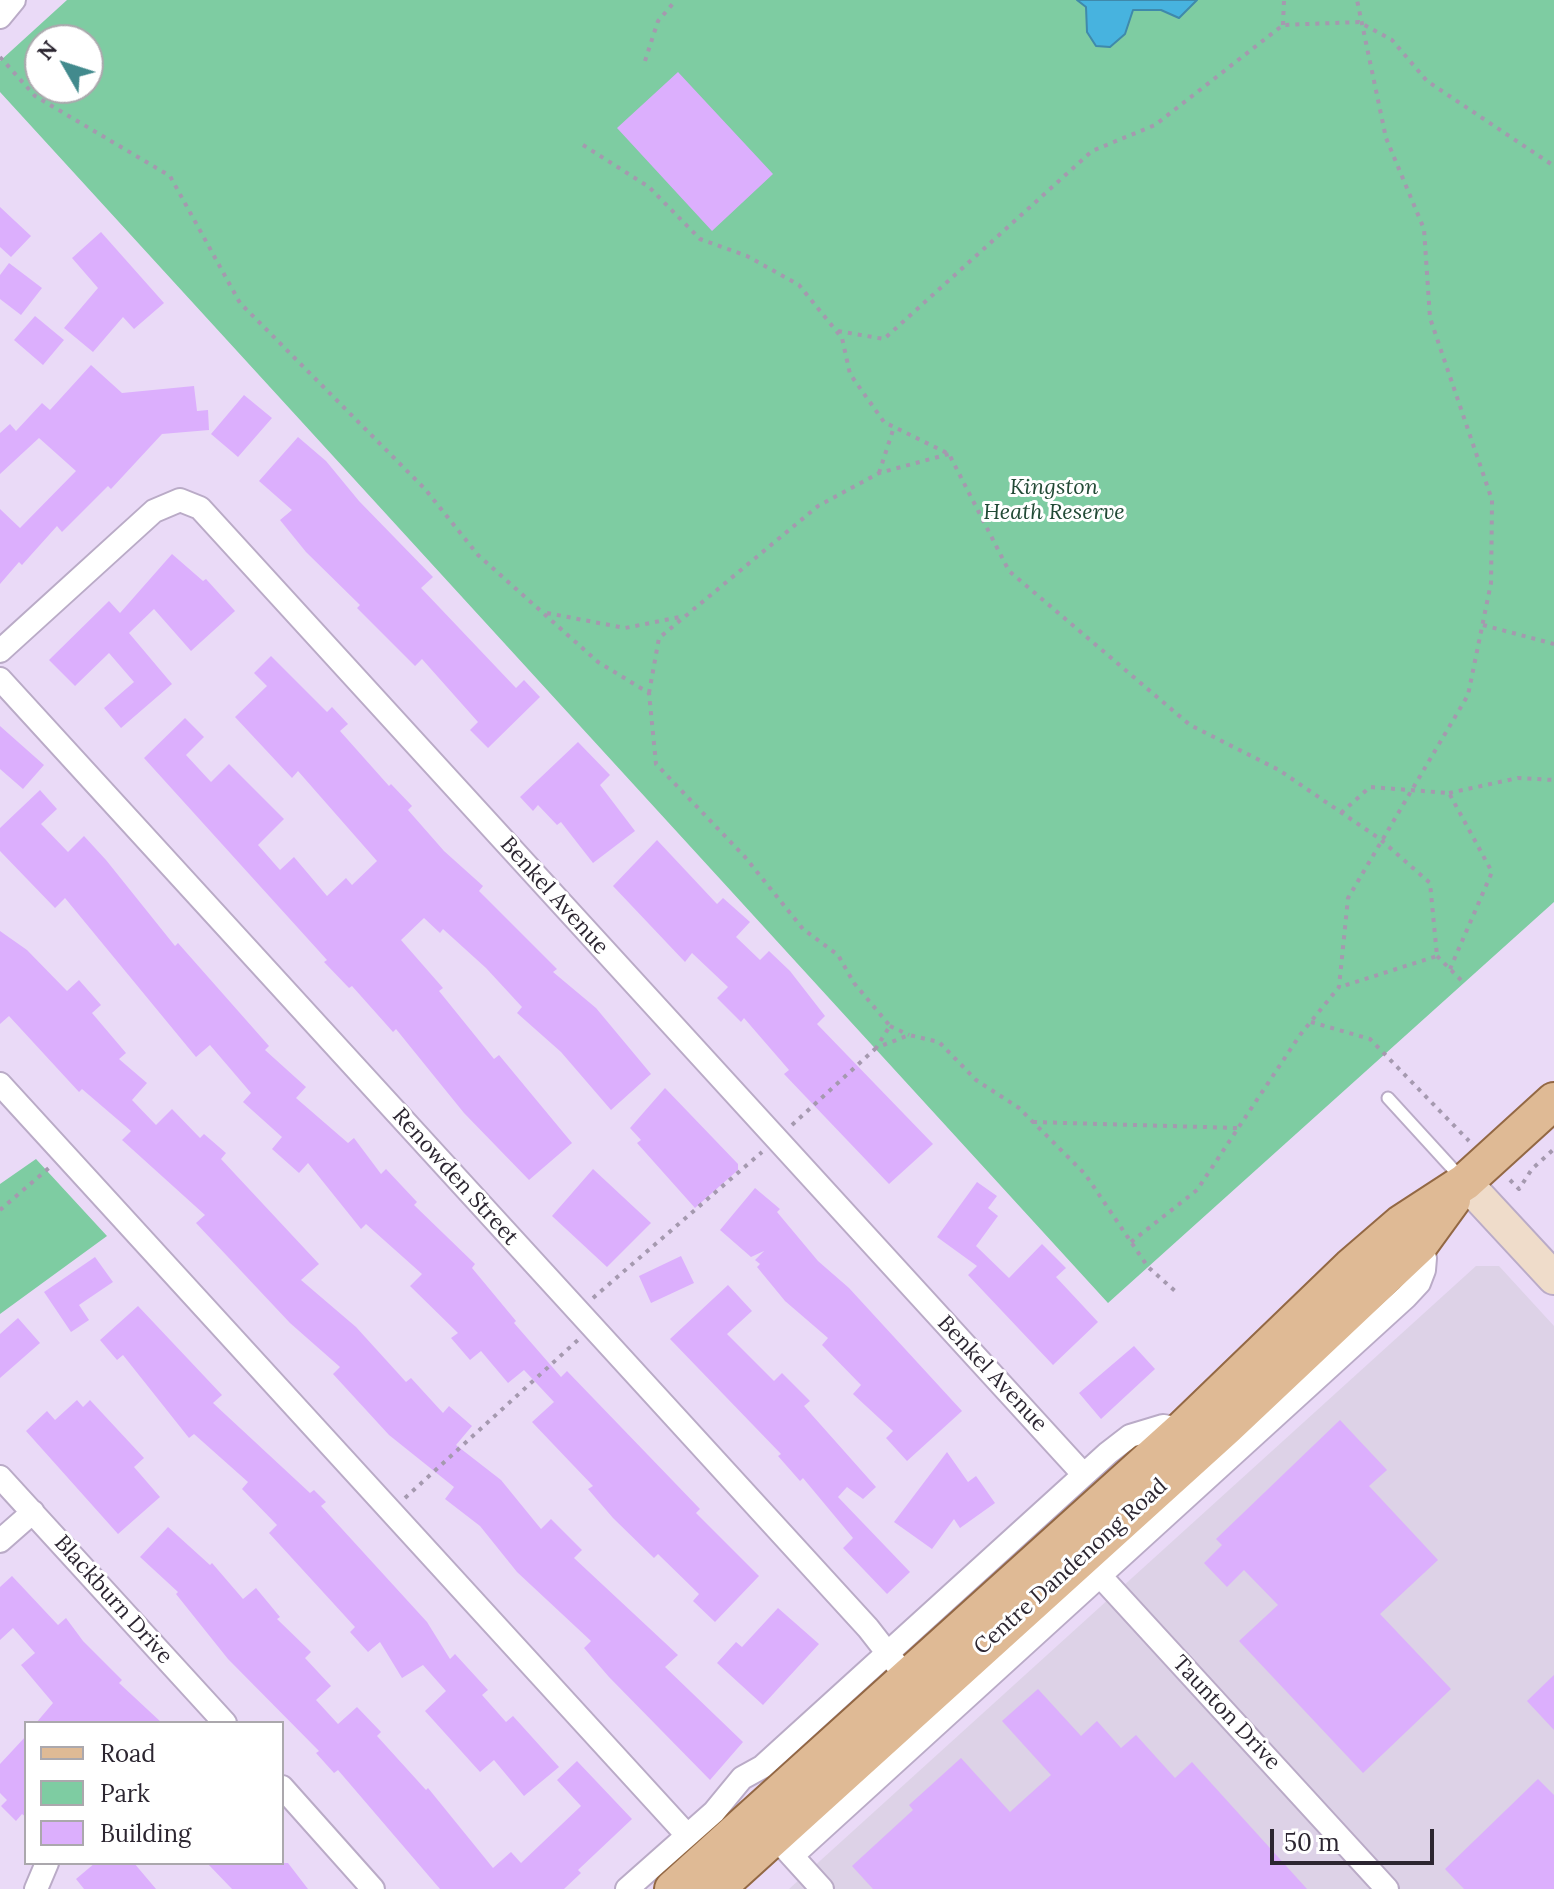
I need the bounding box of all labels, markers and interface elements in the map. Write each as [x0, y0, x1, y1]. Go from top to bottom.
north arrow [24, 24, 104, 104]
text: N [31, 35, 63, 66]
park label: Kingston Heath Reserve [983, 475, 1125, 526]
street label: Benkel Avenue [494, 832, 614, 960]
street label: Renowden Street [386, 1103, 524, 1251]
street label: Benkel Avenue [932, 1311, 1052, 1437]
street label: Centre Dandenong Road [969, 1473, 1173, 1661]
street label: Blackburn Drive [48, 1530, 178, 1670]
street label: Taunton Drive [1166, 1650, 1286, 1776]
legend [24, 1721, 284, 1865]
text: Road [100, 1738, 156, 1769]
text: Park [100, 1778, 150, 1809]
scale bar [1274, 1813, 1438, 1863]
text: Building [100, 1818, 191, 1849]
text: 50 m [1284, 1827, 1340, 1858]

